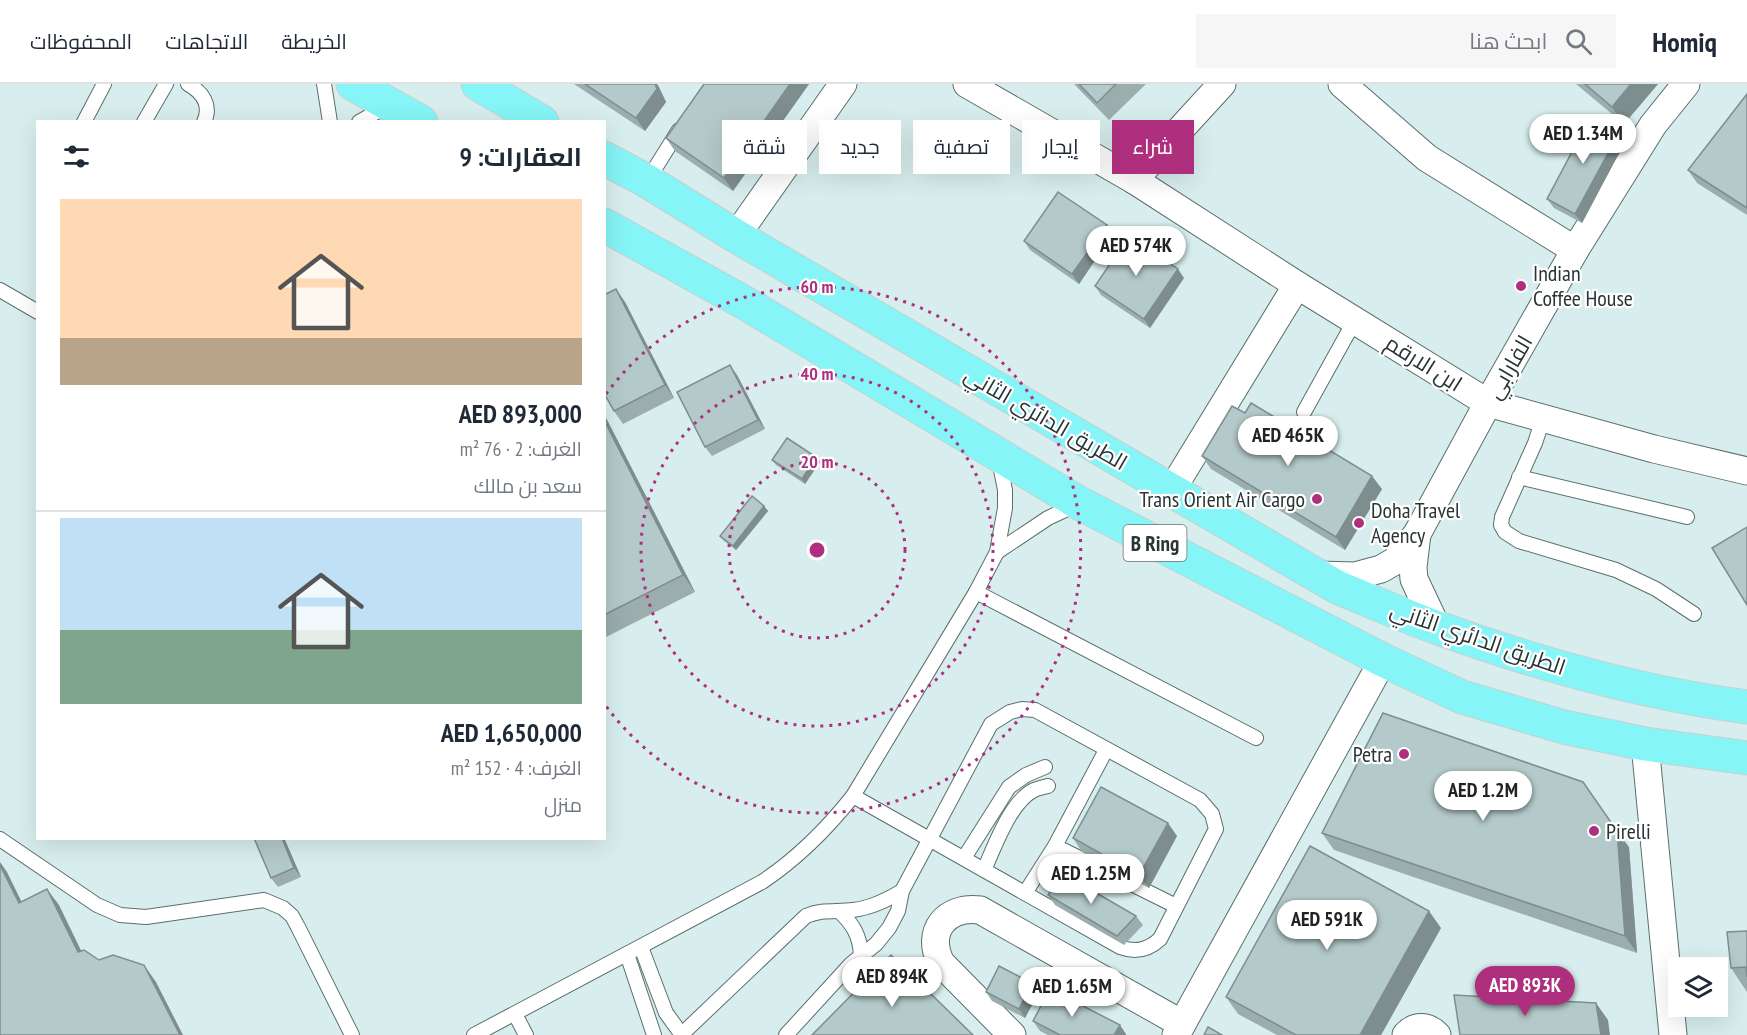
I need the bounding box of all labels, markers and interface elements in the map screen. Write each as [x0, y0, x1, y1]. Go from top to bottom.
search box [1196, 14, 1616, 68]
text: Homiq [1652, 23, 1717, 60]
icon: search [1562, 25, 1595, 58]
text: ابحث هنا [1469, 27, 1547, 55]
text: المحفوظات [30, 28, 132, 55]
text: الاتجاهات [165, 28, 248, 55]
text: الخريطة [281, 28, 347, 55]
pin: AED 1.34M [1514, 114, 1652, 165]
chip: شقة [722, 120, 807, 174]
chip: جديد [819, 120, 901, 174]
chip: تصفية [913, 120, 1010, 174]
chip: إيجار [1022, 120, 1100, 174]
chip: شراء [1112, 120, 1194, 174]
text: AED 1.34M [1543, 120, 1623, 146]
icon: filters [60, 140, 93, 173]
text: العقارات: 9 [460, 140, 582, 173]
pin: AED 574K [1074, 226, 1198, 277]
text: AED 574K [1100, 232, 1172, 258]
icon: home [267, 238, 375, 346]
place label: Indian Coffee House [1533, 259, 1633, 312]
text: 60 m [801, 275, 833, 298]
marker: Indian Coffee House [1514, 279, 1528, 293]
street label: ابن الارقم [1379, 328, 1468, 399]
street label: الفارابي [1479, 330, 1541, 406]
street label: الطريق الدائري الثاني [958, 360, 1133, 479]
text: 40 m [801, 362, 833, 385]
text: AED 893,000 [459, 397, 582, 430]
pin: AED 465K [1226, 416, 1350, 467]
text: AED 465K [1252, 422, 1324, 448]
text: الغرف: 2 · 76 m² [460, 436, 582, 462]
text: 20 m [801, 450, 833, 473]
text: سعد بن مالك [474, 473, 582, 499]
place label: Trans Orient Air Cargo [1139, 485, 1305, 513]
marker: Trans Orient Air Cargo [1310, 492, 1324, 506]
place label: Doha Travel Agency [1371, 496, 1461, 549]
marker: Doha Travel Agency [1352, 516, 1366, 530]
road number: B Ring [1124, 525, 1186, 561]
centre of rings [807, 540, 827, 560]
icon: home [267, 557, 375, 665]
street label: الطريق الدائري الثاني [1386, 595, 1569, 684]
text: AED 1,650,000 [441, 716, 582, 749]
place label: Petra [1353, 740, 1392, 768]
marker: Petra [1397, 747, 1411, 761]
text: الغرف: 4 · 152 m² [451, 755, 582, 781]
pin: AED 1.2M [1421, 771, 1545, 822]
text: AED 1.2M [1448, 777, 1518, 803]
text: منزل [544, 792, 582, 818]
place label: Pirelli [1606, 817, 1651, 845]
marker: Pirelli [1587, 824, 1601, 838]
pin: AED 1.25M [1022, 854, 1160, 905]
text: AED 1.25M [1051, 860, 1131, 886]
pin: AED 591K [1265, 900, 1389, 951]
text: AED 591K [1291, 906, 1363, 932]
pin: AED 894K [830, 957, 954, 1008]
map controls [1668, 957, 1728, 1017]
button: layers [1668, 957, 1728, 1017]
text: AED 894K [856, 963, 928, 989]
pin: AED 893K [1463, 966, 1587, 1017]
pin: AED 1.65M [1003, 967, 1141, 1018]
text: AED 893K [1489, 972, 1561, 998]
text: AED 1.65M [1032, 973, 1112, 999]

